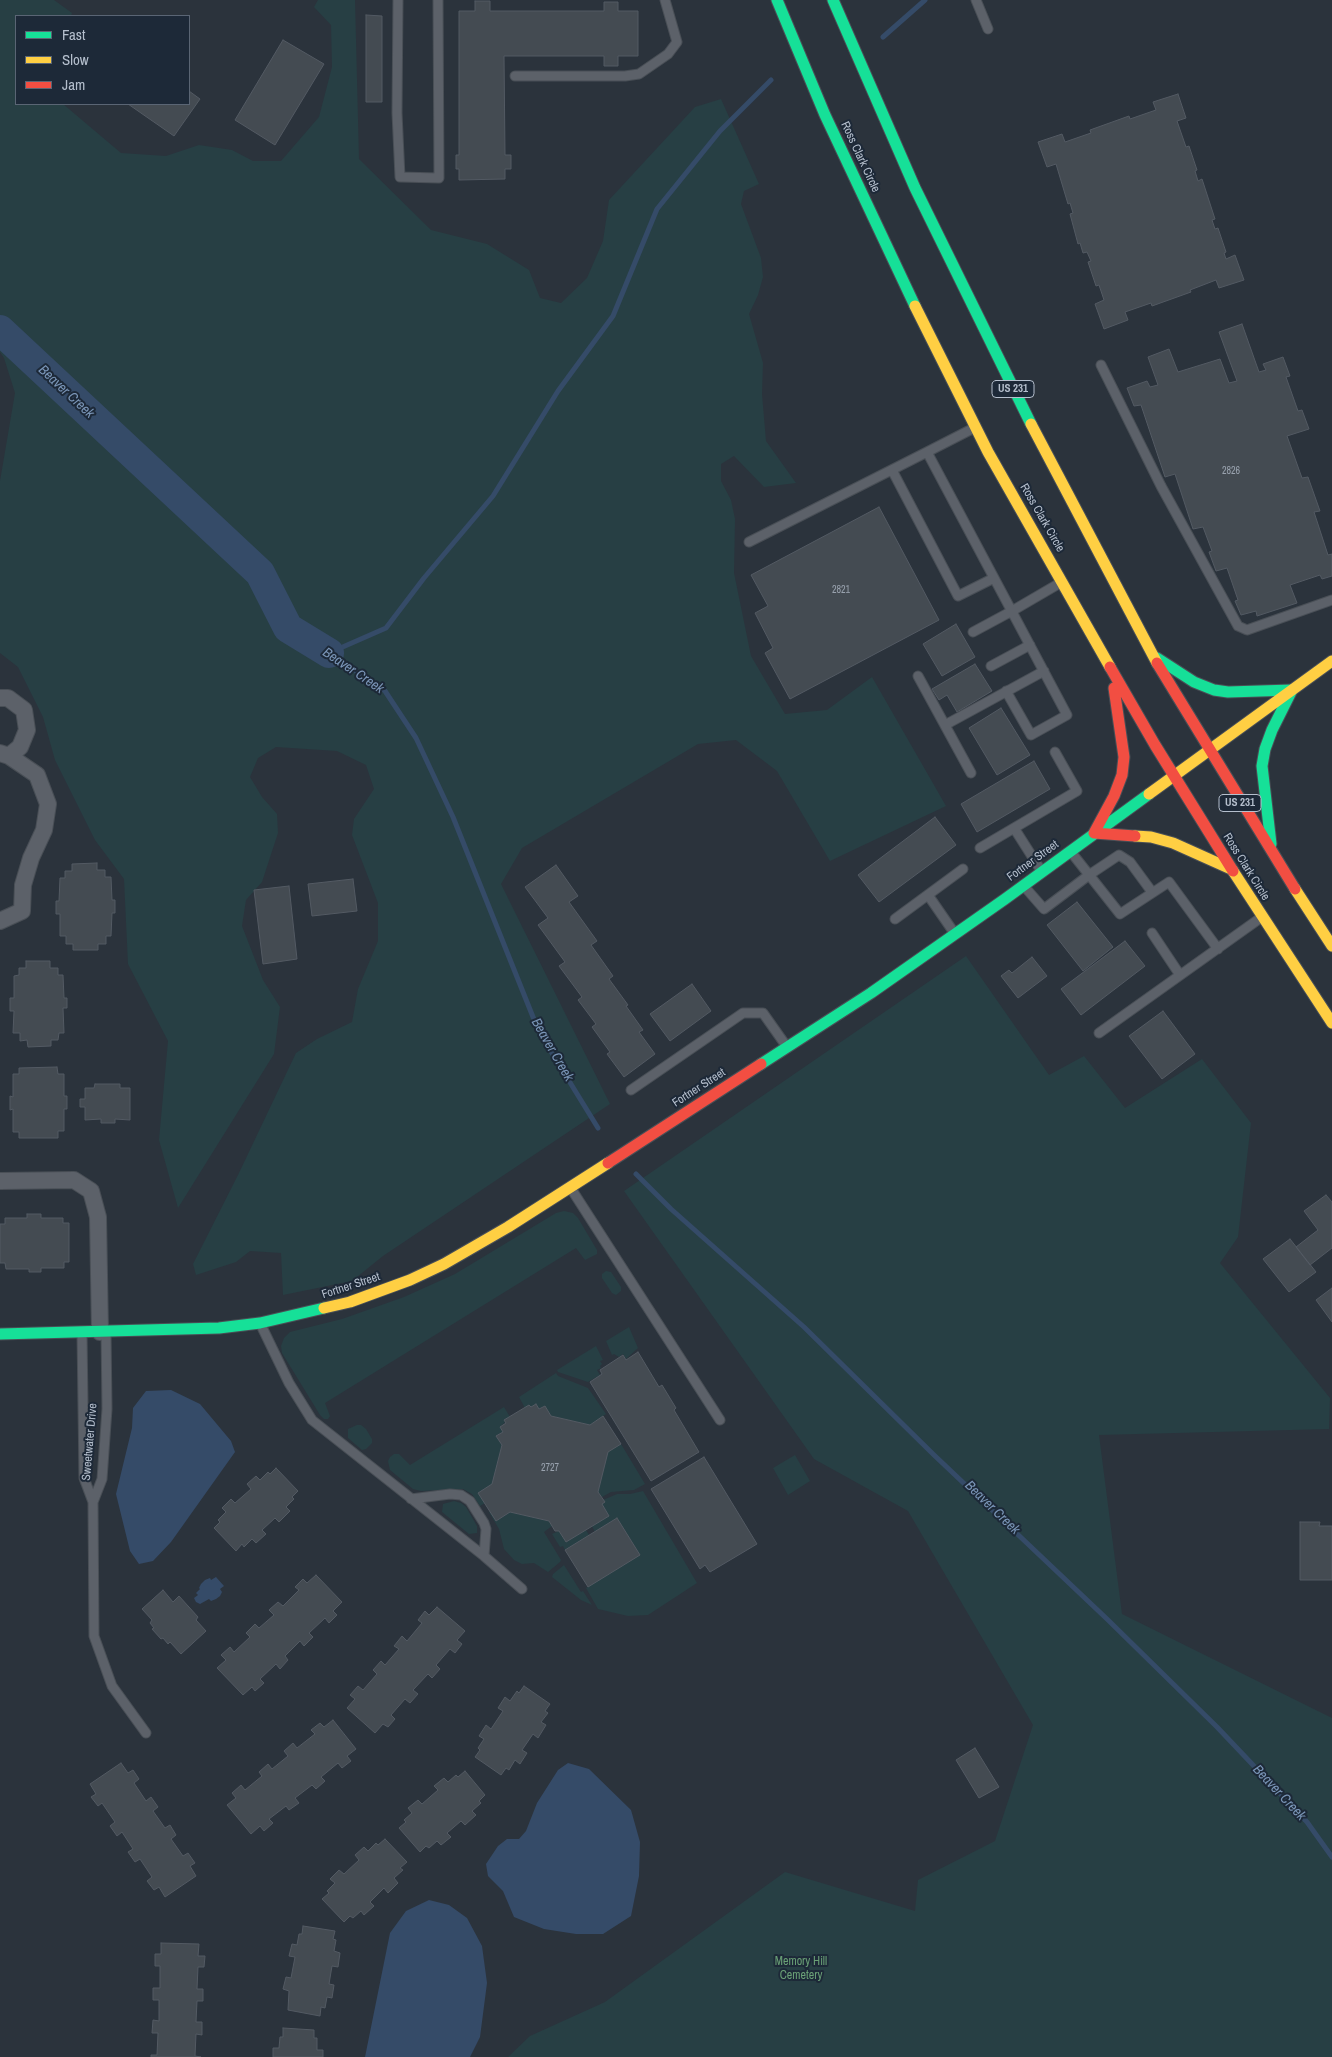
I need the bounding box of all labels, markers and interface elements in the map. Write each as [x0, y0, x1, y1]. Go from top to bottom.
legend [15, 15, 190, 105]
text: Fast [62, 24, 85, 45]
text: Slow [62, 49, 89, 70]
text: Jam [62, 74, 85, 95]
street label: Ross Clark Circle [837, 119, 883, 195]
water label: Beaver Creek [35, 362, 97, 422]
road number: US 231 [992, 380, 1034, 398]
house number: 2826 [1222, 465, 1240, 477]
street label: Ross Clark Circle [1017, 481, 1067, 555]
house number: 2821 [832, 584, 850, 596]
water label: Beaver Creek [319, 644, 387, 698]
road number: US 231 [1219, 794, 1261, 811]
street label: Ross Clark Circle [1220, 831, 1272, 903]
street label: Fortner Street [1004, 837, 1062, 885]
water label: Beaver Creek [527, 1015, 577, 1085]
street label: Fortner Street [670, 1066, 728, 1110]
street label: Fortner Street [320, 1270, 382, 1302]
street label: Sweetwater Drive [79, 1403, 101, 1481]
house number: 2727 [541, 1462, 559, 1474]
water label: Beaver Creek [961, 1478, 1023, 1538]
water label: Beaver Creek [1249, 1762, 1309, 1824]
park label: Memory Hill Cemetery [775, 1955, 827, 1983]

